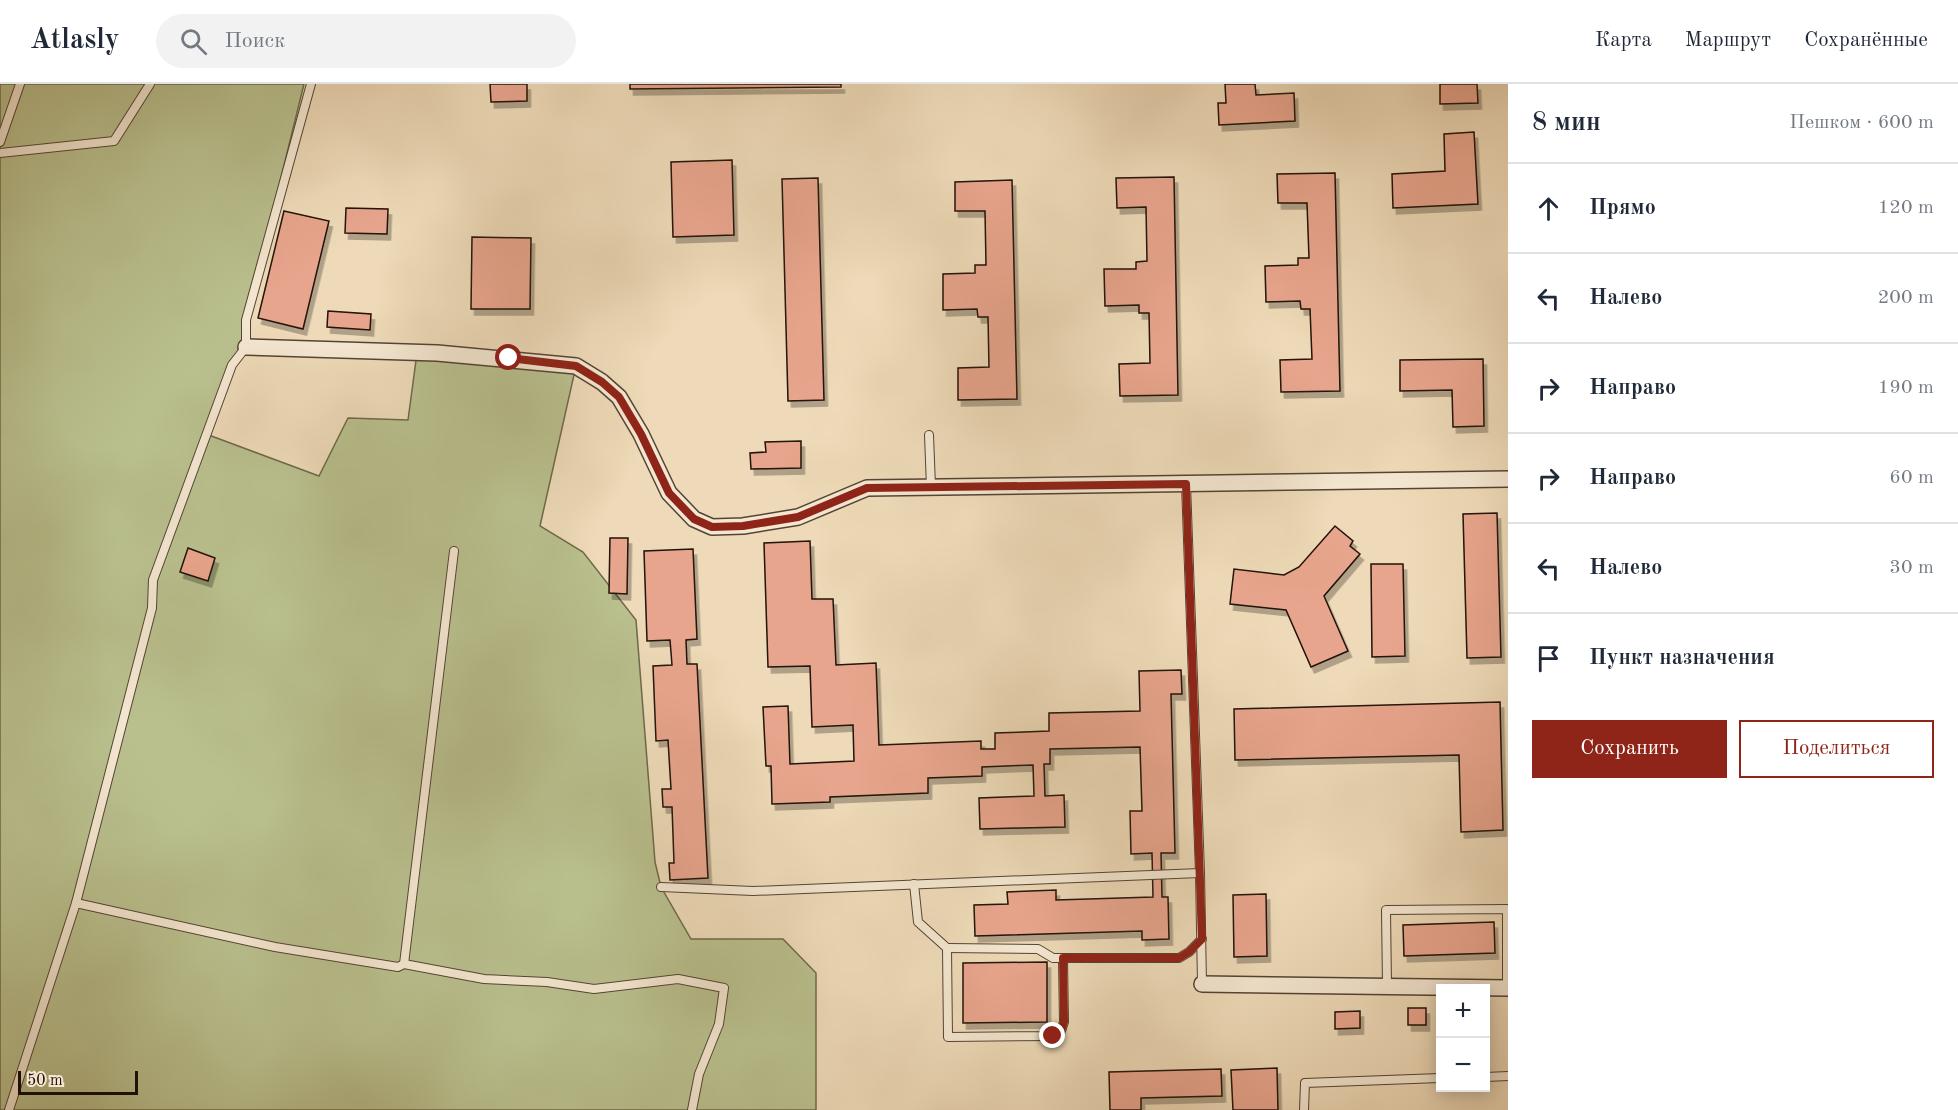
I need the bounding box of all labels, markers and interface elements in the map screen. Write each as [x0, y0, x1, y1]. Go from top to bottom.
search box [156, 14, 576, 68]
icon: search [177, 25, 210, 58]
text: Atlasly [30, 27, 120, 55]
text: Поиск [225, 30, 285, 52]
text: Карта [1595, 30, 1652, 51]
text: Маршрут [1685, 30, 1771, 51]
text: Сохранённые [1804, 30, 1928, 51]
text: 8 мин [1532, 110, 1601, 136]
text: Пешком · 600 m [1789, 113, 1934, 133]
icon: ahead [1532, 192, 1565, 225]
text: Прямо [1589, 197, 1656, 219]
text: 120 m [1878, 198, 1934, 218]
icon: left [1532, 282, 1565, 315]
text: Налево [1589, 287, 1662, 309]
text: 200 m [1878, 288, 1934, 308]
route start [495, 344, 521, 370]
icon: right [1532, 372, 1565, 405]
text: Направо [1589, 377, 1676, 399]
text: 190 m [1878, 378, 1934, 398]
icon: right [1532, 462, 1565, 495]
text: Направо [1589, 467, 1676, 489]
text: 60 m [1889, 468, 1934, 488]
icon: left [1532, 552, 1565, 585]
text: Налево [1589, 557, 1662, 579]
text: 30 m [1889, 558, 1934, 578]
icon: arrive [1532, 642, 1565, 675]
text: Пункт назначения [1589, 647, 1775, 669]
button: Сохранить [1532, 720, 1727, 778]
button: Поделиться [1739, 720, 1934, 778]
map controls [1436, 984, 1490, 1092]
button: + [1436, 984, 1490, 1038]
route end [1039, 1022, 1065, 1048]
button: − [1436, 1038, 1490, 1092]
scale bar [18, 1068, 138, 1096]
text: 50 m [27, 1073, 63, 1089]

